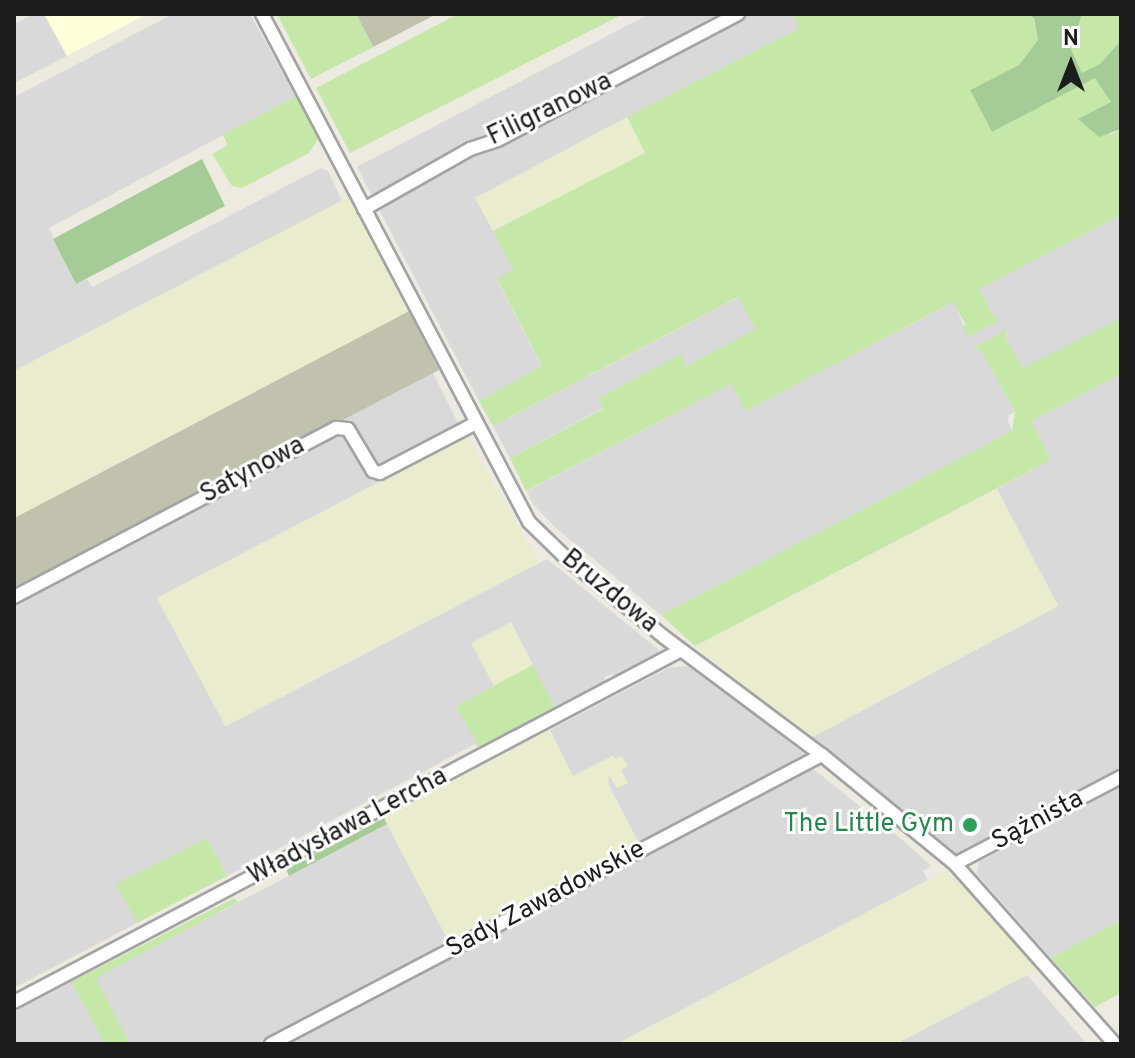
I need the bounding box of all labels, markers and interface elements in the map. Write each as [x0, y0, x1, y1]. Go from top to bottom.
north arrow [1031, 24, 1111, 104]
text: N [1063, 26, 1079, 53]
street label: Filigranowa [483, 67, 617, 153]
street label: Satynowa [196, 431, 310, 511]
street label: Bruzdowa [554, 544, 664, 640]
street label: Władysława Lercha [243, 761, 453, 893]
street label: Sążnista [987, 784, 1089, 858]
place label: The Little Gym [784, 809, 954, 841]
marker: The Little Gym [961, 816, 979, 834]
street label: Sady Zawadowskie [441, 834, 651, 966]

